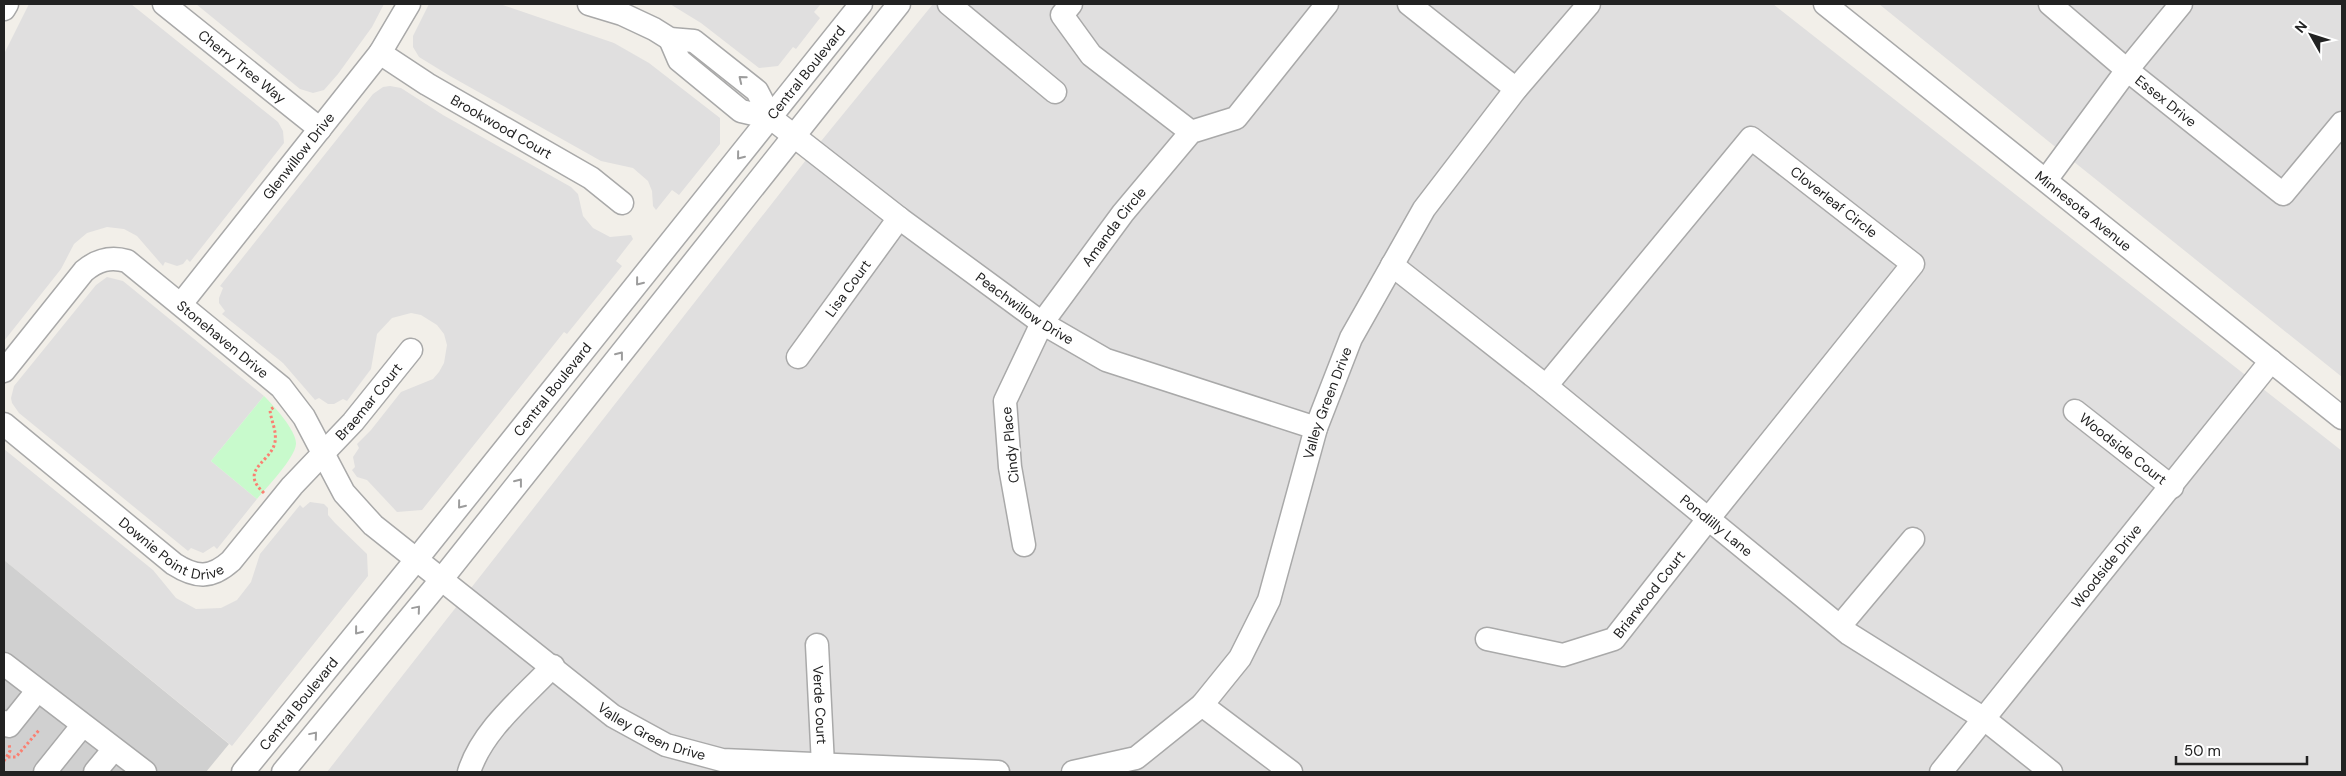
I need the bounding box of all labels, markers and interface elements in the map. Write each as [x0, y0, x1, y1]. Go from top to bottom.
north arrow [2286, 10, 2336, 60]
text: N [2291, 17, 2311, 36]
street label: Central Boulevard [763, 22, 849, 123]
street label: Cherry Tree Way [194, 26, 290, 107]
street label: Essex Drive [2131, 71, 2200, 131]
one-way arrow [739, 77, 748, 85]
street label: Brookwood Court [448, 91, 555, 163]
street label: Glenwillow Drive [259, 109, 338, 203]
one-way arrow [737, 150, 746, 159]
street label: Cloverleaf Circle [1787, 162, 1881, 242]
street label: Minnesota Avenue [2031, 167, 2135, 255]
street label: Amanda Circle [1078, 183, 1150, 270]
street label: Lisa Court [821, 256, 875, 320]
street label: Peachwillow Drive [972, 268, 1077, 348]
one-way arrow [635, 277, 644, 286]
street label: Stonehaven Drive [173, 297, 272, 382]
street label: Central Boulevard [509, 339, 595, 440]
street label: Valley Green Drive [1299, 344, 1356, 461]
one-way arrow [614, 352, 622, 361]
street label: Braemar Court [331, 359, 406, 444]
street label: Cindy Place [997, 406, 1023, 484]
street label: Woodside Court [2076, 409, 2170, 488]
one-way arrow [513, 479, 522, 488]
street label: Pondlilly Lane [1677, 491, 1756, 560]
one-way arrow [458, 499, 466, 508]
street label: Downie Point Drive [115, 513, 227, 584]
street label: Woodside Drive [2067, 521, 2145, 612]
street label: Briarwood Court [1609, 547, 1689, 642]
one-way arrow [411, 606, 420, 615]
one-way arrow [356, 625, 364, 634]
street label: Central Boulevard [255, 654, 342, 754]
street label: Verde Court [809, 665, 831, 745]
street label: Valley Green Drive [594, 698, 708, 764]
one-way arrow [308, 731, 317, 740]
scale bar [2176, 734, 2307, 766]
text: 50 m [2184, 741, 2221, 761]

